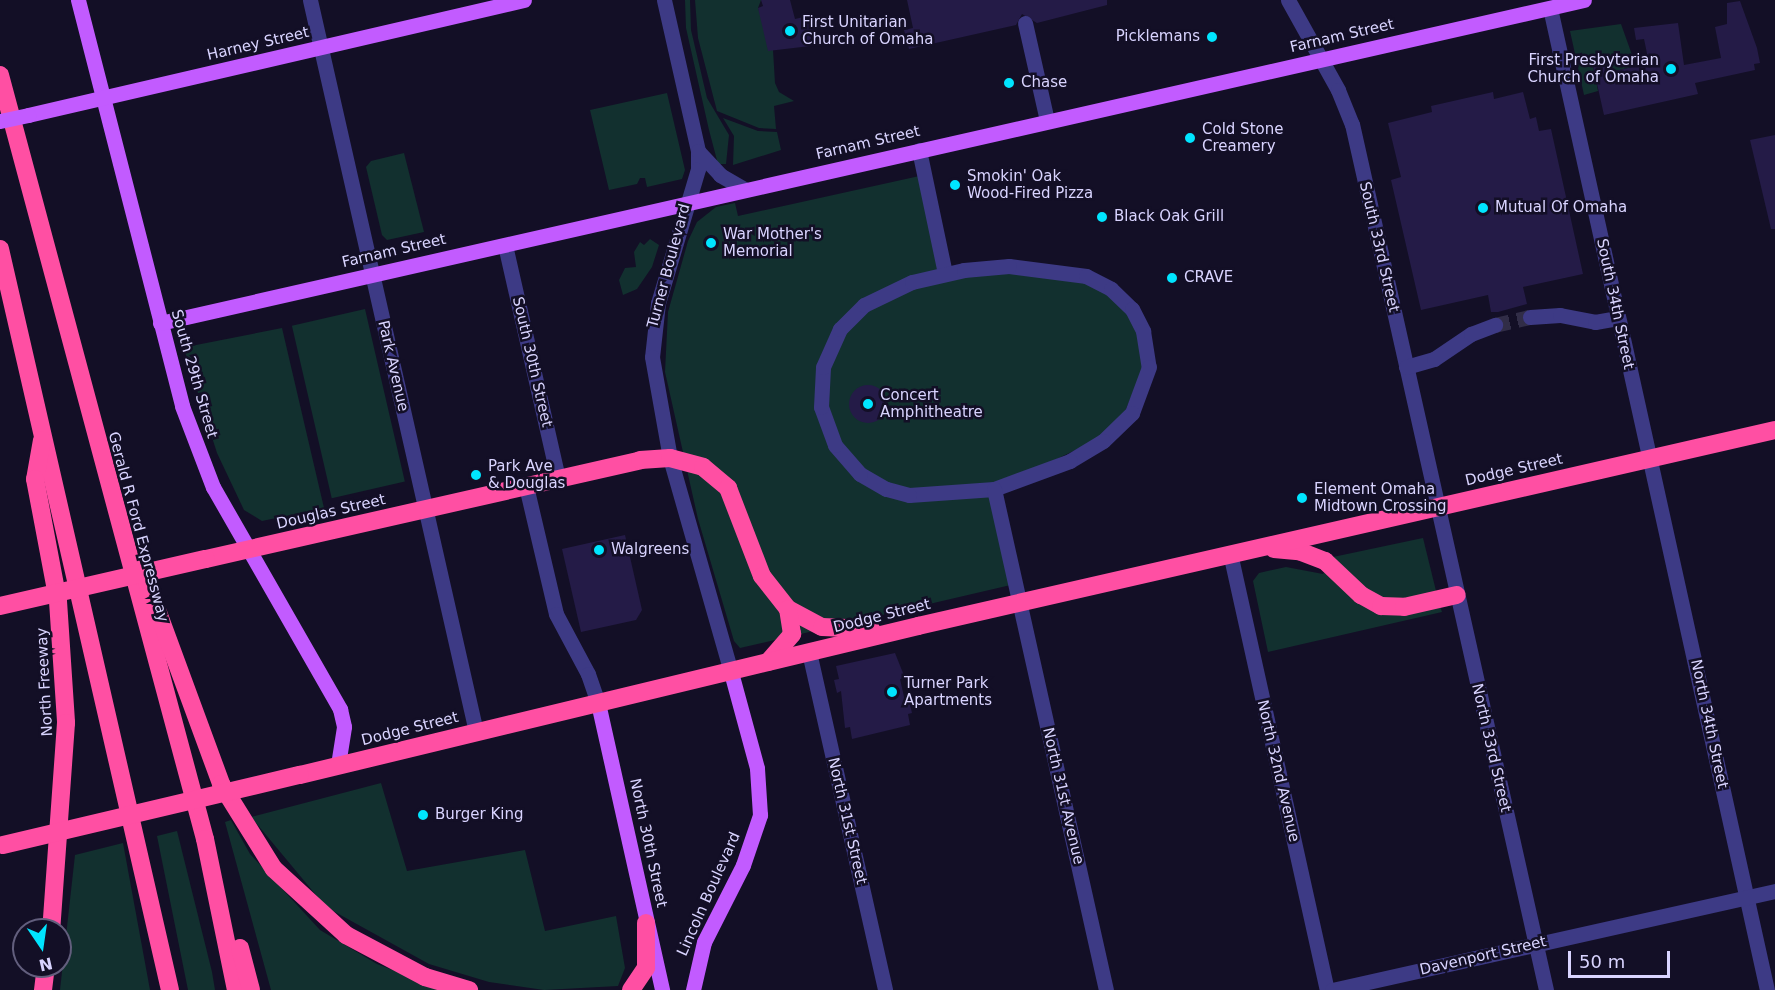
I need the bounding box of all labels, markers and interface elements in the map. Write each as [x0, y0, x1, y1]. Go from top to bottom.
place label: First Unitarian Church of Omaha [802, 13, 933, 48]
street label: Farnam Street [1288, 15, 1396, 57]
street label: Harney Street [205, 23, 311, 65]
marker: First Unitarian Church of Omaha [783, 24, 797, 38]
place label: Picklemans [1116, 28, 1200, 46]
marker: Picklemans [1205, 30, 1219, 44]
place label: First Presbyterian Church of Omaha [1528, 51, 1659, 86]
marker: First Presbyterian Church of Omaha [1664, 62, 1678, 76]
place label: Chase [1021, 74, 1067, 92]
marker: Chase [1002, 76, 1016, 90]
place label: Cold Stone Creamery [1202, 120, 1283, 155]
street label: Farnam Street [814, 122, 922, 164]
marker: Cold Stone Creamery [1183, 131, 1197, 145]
place label: Smokin' Oak Wood-Fired Pizza [967, 167, 1093, 202]
marker: Smokin' Oak Wood-Fired Pizza [948, 178, 962, 192]
street label: South 33rd Street [1355, 180, 1403, 314]
place label: Mutual Of Omaha [1495, 199, 1627, 217]
marker: Mutual Of Omaha [1476, 201, 1490, 215]
street label: Turner Boulevard [644, 202, 694, 330]
place label: Black Oak Grill [1114, 208, 1224, 226]
marker: Black Oak Grill [1095, 210, 1109, 224]
place label: War Mother's Memorial [723, 225, 822, 260]
street label: Farnam Street [340, 230, 448, 272]
marker: War Mother's Memorial [704, 236, 718, 250]
street label: South 34th Street [1592, 237, 1638, 371]
place label: CRAVE [1184, 269, 1233, 287]
marker: CRAVE [1165, 271, 1179, 285]
street label: South 30th Street [508, 295, 556, 429]
street label: South 29th Street [167, 308, 221, 440]
street label: Park Avenue [374, 319, 412, 413]
place label: Concert Amphitheatre [880, 386, 983, 421]
marker: Concert Amphitheatre [861, 397, 875, 411]
street label: Gerald R Ford Expressway [104, 430, 172, 624]
street label: Dodge Street [1464, 450, 1564, 490]
place label: Park Ave & Douglas [488, 457, 565, 492]
marker: Park Ave & Douglas [469, 468, 483, 482]
place label: Element Omaha Midtown Crossing [1314, 480, 1447, 515]
street label: Douglas Street [275, 491, 387, 533]
marker: Element Omaha Midtown Crossing [1295, 491, 1309, 505]
place label: Walgreens [611, 541, 689, 559]
marker: Walgreens [592, 543, 606, 557]
street label: Dodge Street [832, 595, 932, 637]
street label: North Freeway [33, 627, 57, 737]
street label: North 34th Street [1687, 658, 1731, 790]
place label: Turner Park Apartments [904, 674, 992, 709]
street label: North 33rd Street [1467, 682, 1515, 814]
marker: Turner Park Apartments [885, 685, 899, 699]
street label: North 32nd Avenue [1253, 698, 1303, 844]
street label: Dodge Street [360, 708, 460, 750]
street label: North 31st Avenue [1038, 726, 1088, 866]
street label: North 31st Street [824, 756, 870, 886]
street label: North 30th Street [626, 777, 670, 909]
place label: Burger King [435, 806, 523, 824]
marker: Burger King [416, 808, 430, 822]
street label: Lincoln Boulevard [674, 829, 744, 959]
north arrow [12, 918, 72, 978]
street label: Davenport Street [1418, 933, 1548, 979]
scale bar [1571, 939, 1673, 977]
text: 50 m [1579, 951, 1625, 972]
text: N [37, 953, 54, 975]

